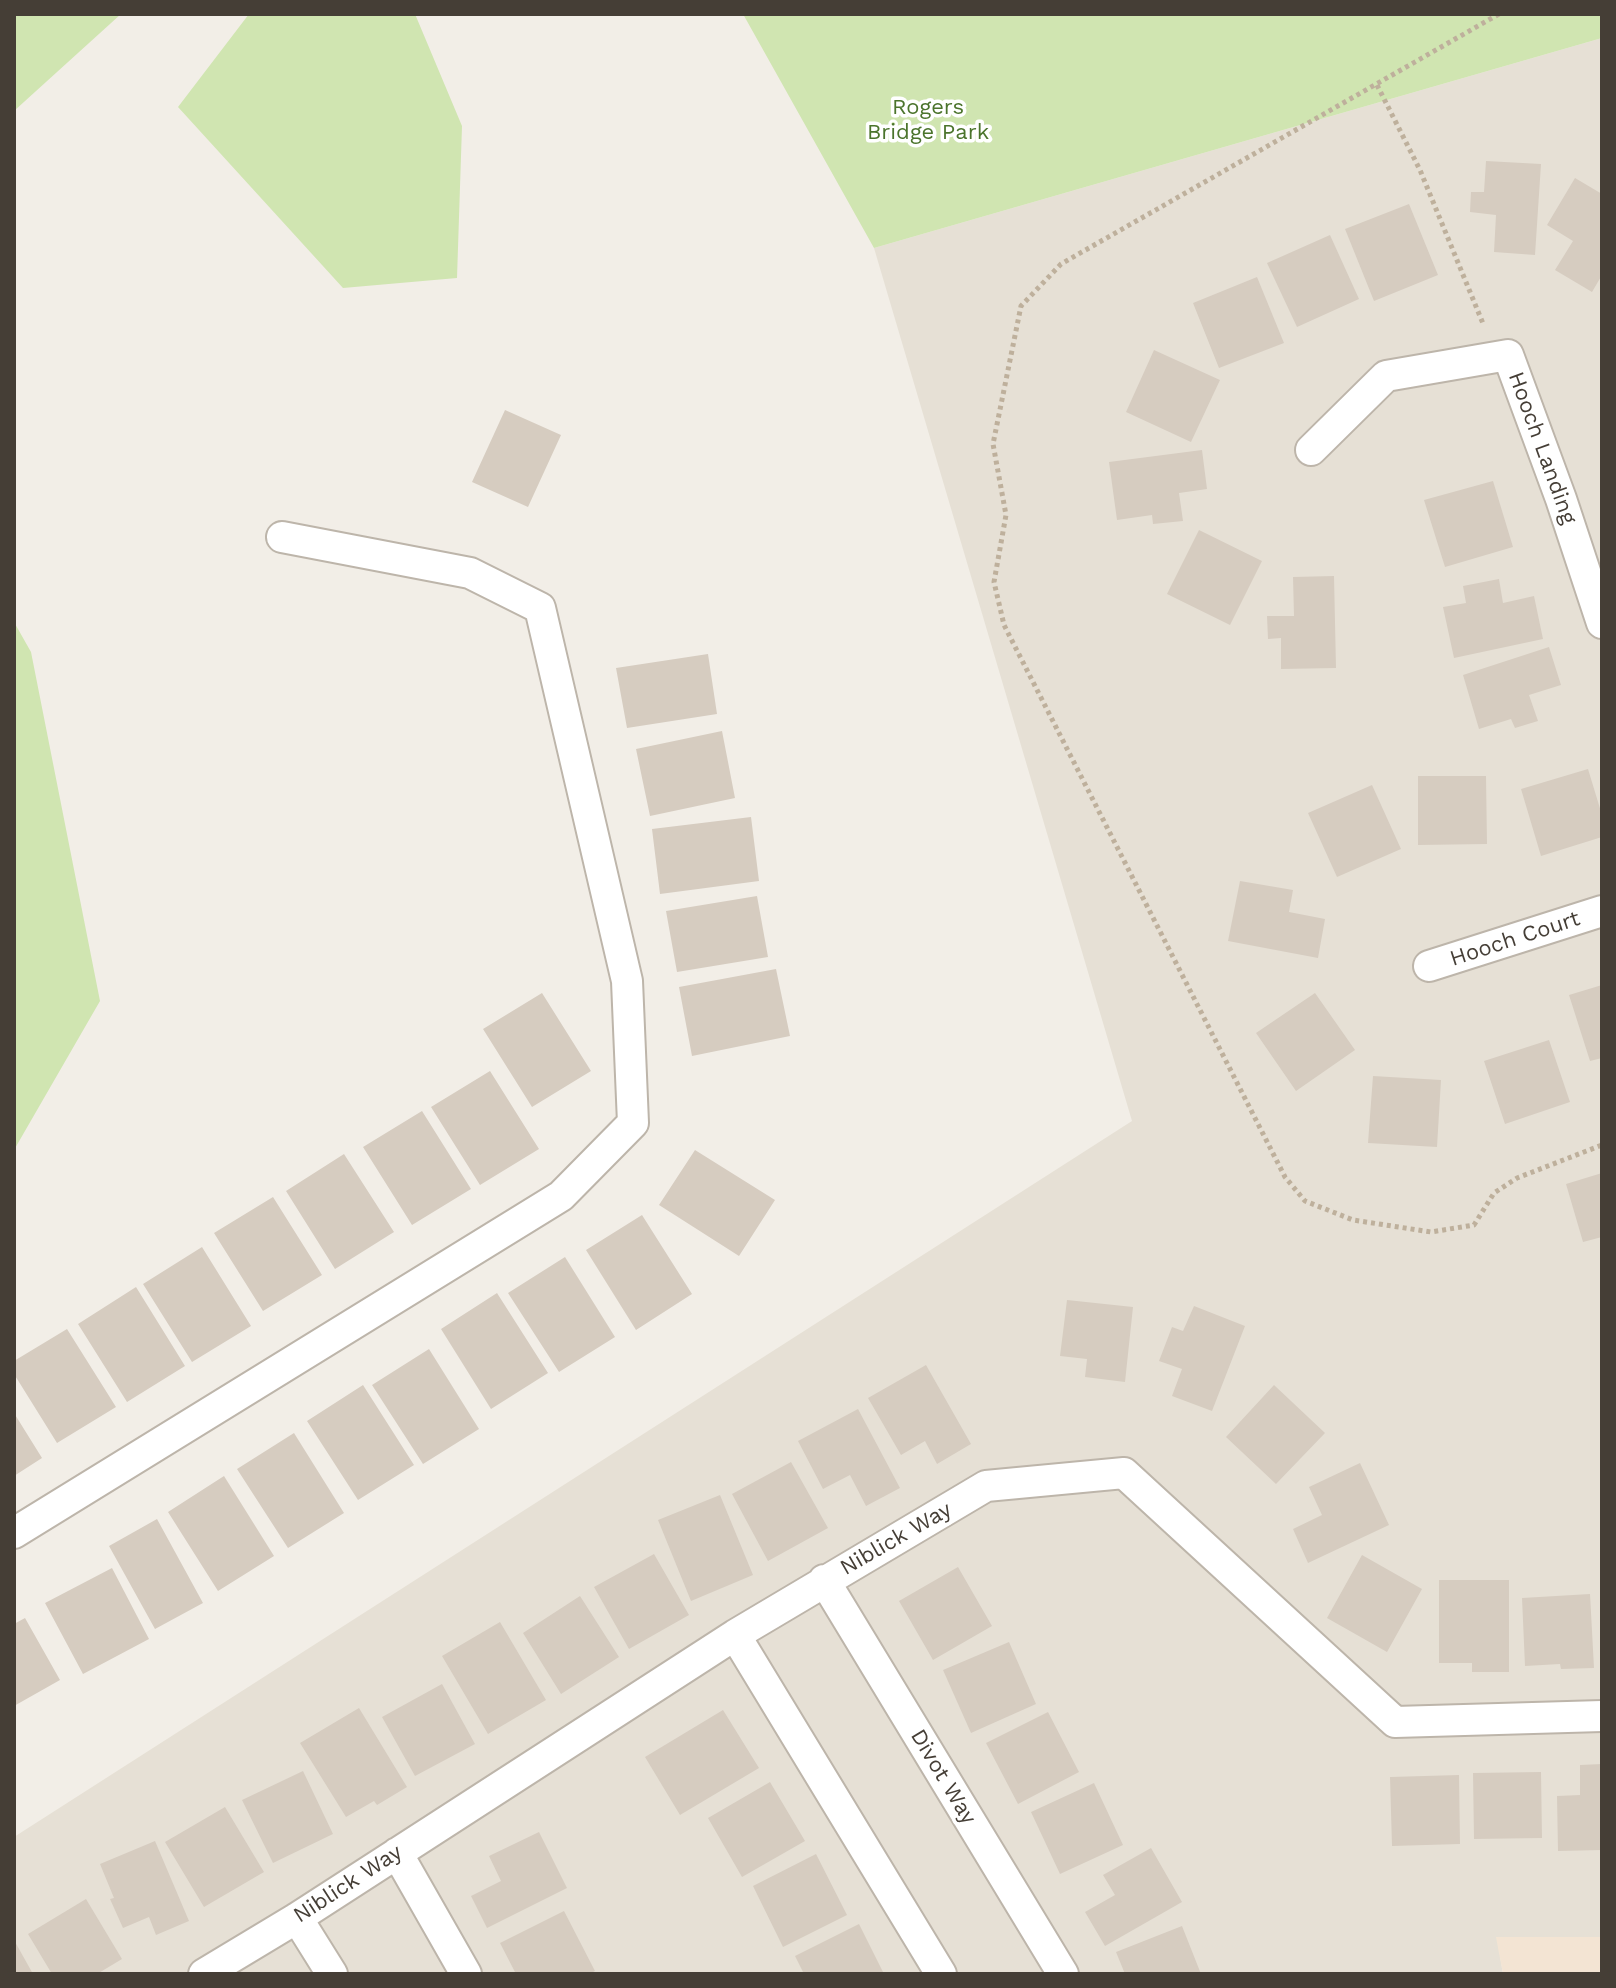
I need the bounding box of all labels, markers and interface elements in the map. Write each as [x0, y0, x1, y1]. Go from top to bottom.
park label: Rogers Bridge Park [867, 95, 989, 146]
street label: Hooch Landing [1502, 368, 1582, 528]
street label: Hooch Court [1447, 906, 1583, 972]
street label: Niblick Way [836, 1497, 956, 1581]
street label: Divot Way [904, 1725, 982, 1829]
street label: Niblick Way [289, 1839, 407, 1929]

